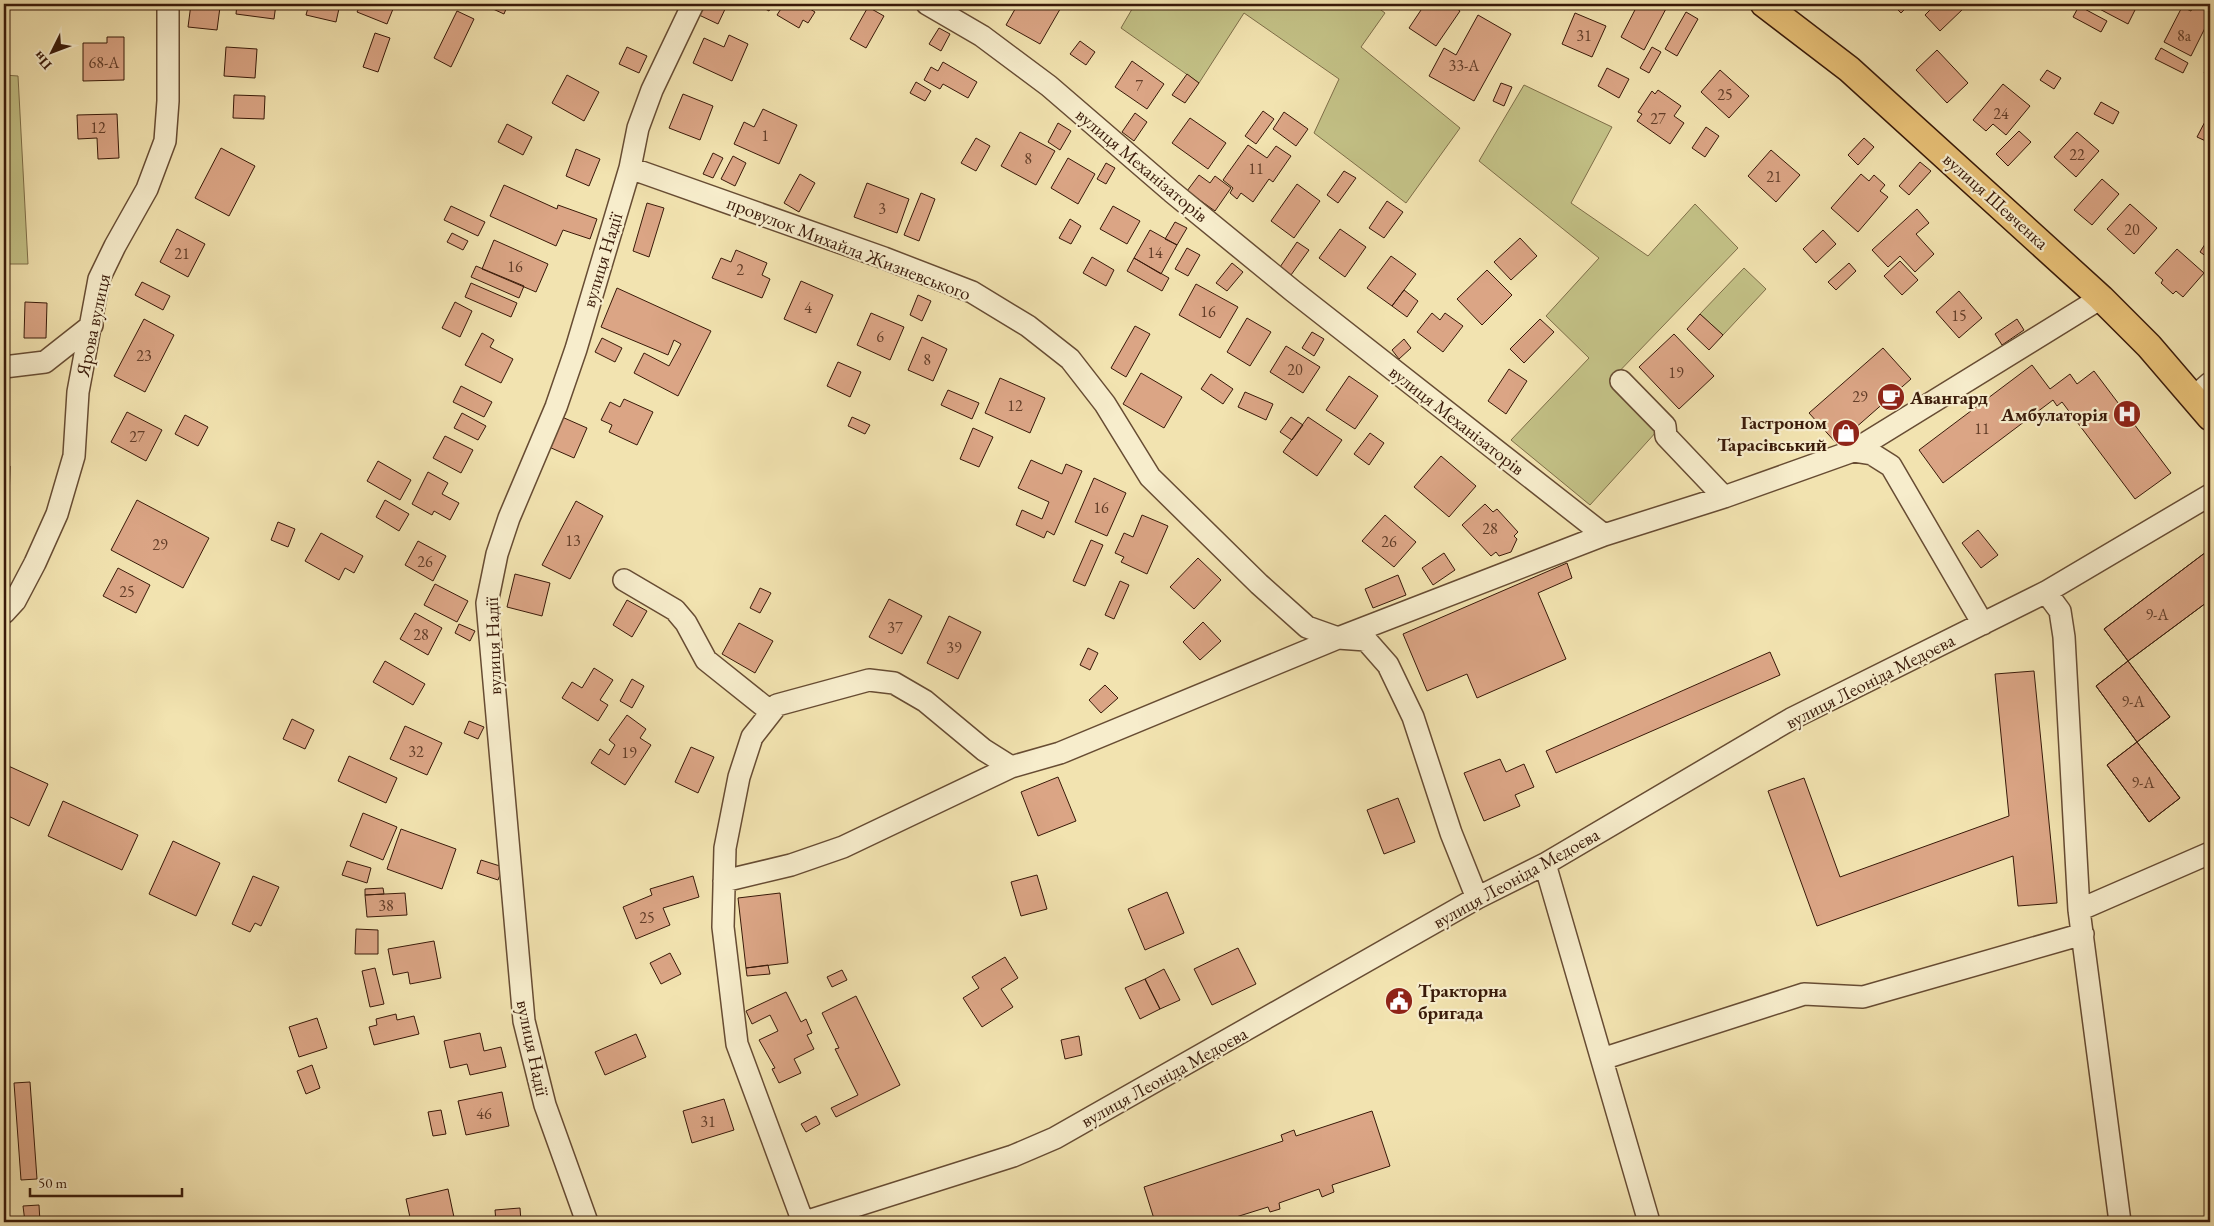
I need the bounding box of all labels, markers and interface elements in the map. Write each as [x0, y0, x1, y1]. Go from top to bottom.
house number: 31 [1576, 25, 1592, 46]
house number: 8а [2177, 25, 2192, 46]
north arrow [28, 28, 78, 78]
text: Пн [29, 48, 55, 74]
house number: 68-А [89, 52, 120, 73]
house number: 33-А [1449, 55, 1480, 76]
house number: 7 [1135, 75, 1143, 96]
house number: 25 [1717, 84, 1733, 105]
street label: вулиця Механізаторів [1071, 102, 1213, 228]
house number: 24 [1993, 103, 2009, 124]
house number: 27 [1650, 108, 1666, 129]
house number: 12 [90, 117, 106, 138]
house number: 1 [761, 125, 769, 146]
house number: 22 [2069, 144, 2085, 165]
street label: вулиця Шевченка [1938, 147, 2054, 255]
house number: 8 [1024, 148, 1032, 169]
house number: 11 [1248, 158, 1264, 179]
house number: 21 [1766, 166, 1782, 187]
street label: провулок Михайла Жизневського [723, 190, 975, 306]
house number: 3 [878, 198, 886, 219]
street label: вулиця Надії [576, 209, 628, 310]
house number: 20 [2124, 219, 2140, 240]
house number: 14 [1147, 242, 1163, 263]
house number: 21 [174, 243, 190, 264]
house number: 16 [507, 256, 523, 277]
house number: 2 [736, 259, 744, 280]
street label: Ярова вулиця [70, 271, 116, 380]
house number: 4 [804, 297, 812, 318]
house number: 16 [1200, 301, 1216, 322]
house number: 15 [1951, 305, 1967, 326]
house number: 6 [876, 326, 884, 347]
house number: 23 [136, 345, 152, 366]
house number: 8 [923, 349, 931, 370]
house number: 20 [1287, 359, 1303, 380]
street label: вулиця Механізаторів [1384, 359, 1530, 481]
house number: 19 [1668, 362, 1684, 383]
cafe icon: Авангард [1876, 382, 1906, 412]
place label: Авангард [1909, 385, 1988, 410]
house number: 29 [1852, 386, 1868, 407]
house number: 12 [1007, 395, 1023, 416]
hospital icon: Амбулаторія [2112, 399, 2142, 429]
place label: Амбулаторія [2000, 402, 2108, 427]
place label: Гастроном Тарасівський [1717, 410, 1827, 457]
shop icon: Гастроном Тарасівський [1831, 418, 1861, 448]
house number: 11 [1974, 418, 1990, 439]
house number: 27 [129, 426, 145, 447]
house number: 16 [1093, 497, 1109, 518]
house number: 28 [1482, 518, 1498, 539]
house number: 13 [565, 530, 581, 551]
house number: 26 [1381, 531, 1397, 552]
house number: 29 [152, 534, 168, 555]
house number: 26 [417, 551, 433, 572]
house number: 25 [119, 581, 135, 602]
street label: вулиця Надії [479, 596, 507, 695]
house number: 9-А [2145, 604, 2169, 625]
house number: 37 [887, 617, 903, 638]
house number: 28 [413, 624, 429, 645]
street label: вулиця Леоніда Медоєва [1781, 627, 1959, 735]
house number: 39 [946, 637, 962, 658]
house number: 9-А [2121, 691, 2145, 712]
house number: 32 [408, 741, 424, 762]
house number: 19 [621, 742, 637, 763]
house number: 9-А [2131, 772, 2155, 793]
street label: вулиця Леоніда Медоєва [1428, 822, 1604, 934]
house number: 38 [378, 895, 394, 916]
house number: 25 [639, 907, 655, 928]
place label: Тракторна бригада [1418, 978, 1508, 1025]
public building icon: Тракторна бригада [1384, 986, 1414, 1016]
street label: вулиця Надії [511, 998, 555, 1099]
street label: вулиця Леоніда Медоєва [1076, 1021, 1252, 1133]
house number: 46 [476, 1103, 492, 1124]
house number: 31 [700, 1111, 716, 1132]
scale bar [30, 1166, 182, 1198]
text: 50 m [38, 1173, 67, 1192]

